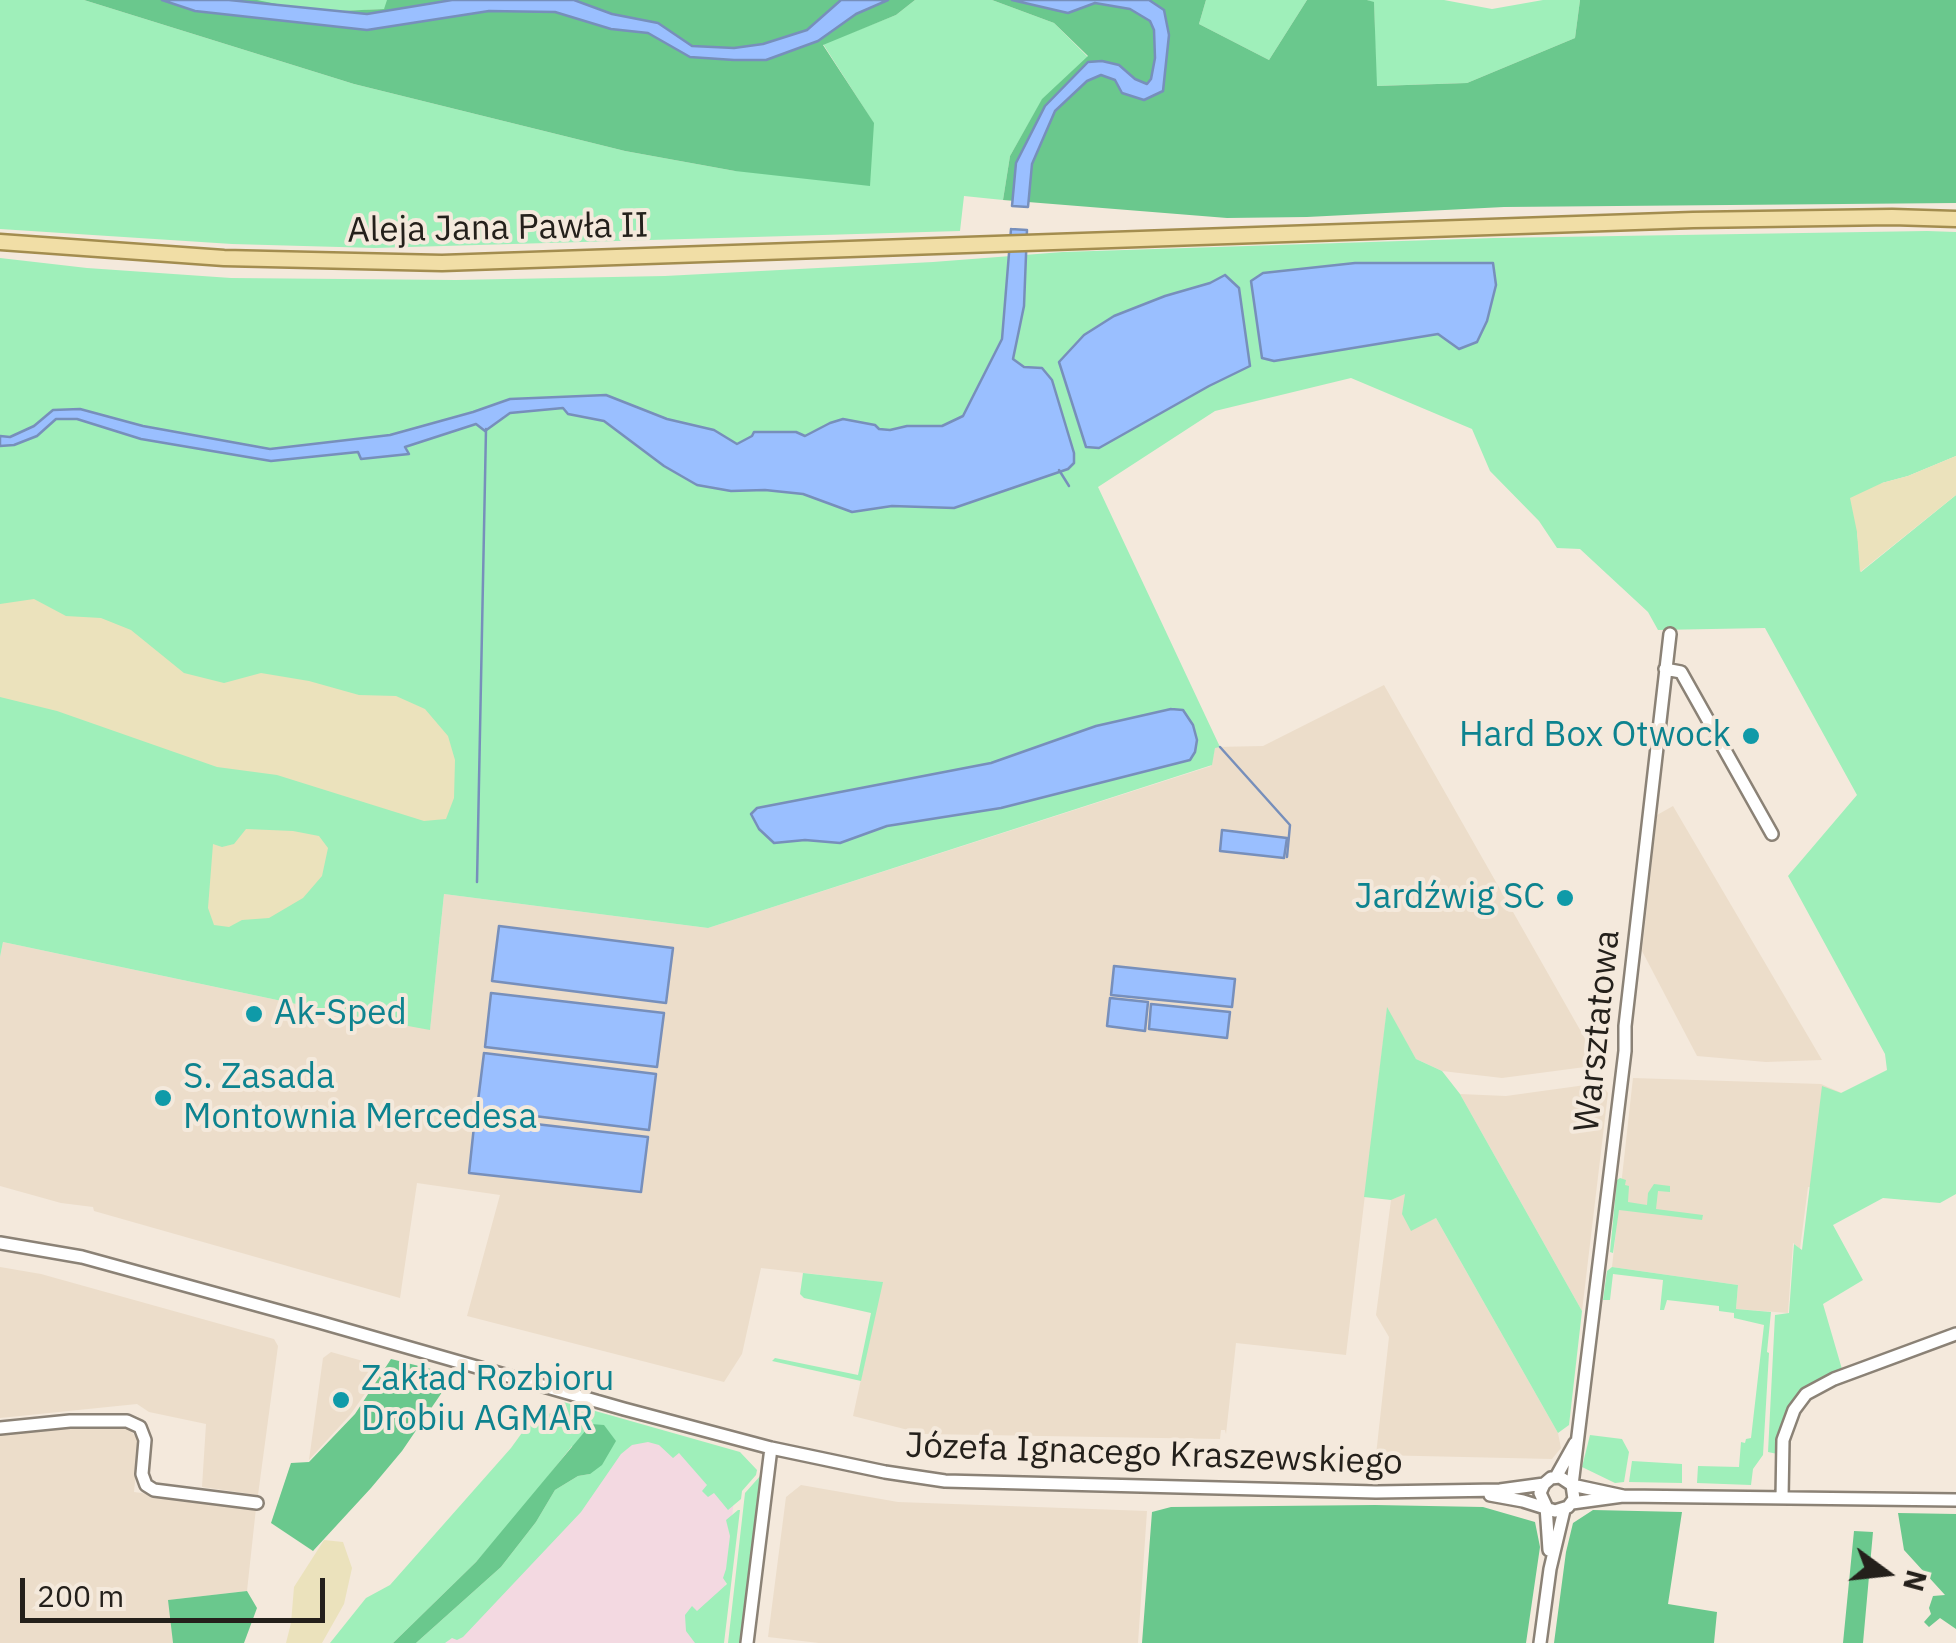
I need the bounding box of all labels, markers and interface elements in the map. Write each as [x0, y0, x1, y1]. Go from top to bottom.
street label: Aleja Jana Pawła II [347, 205, 649, 253]
place label: Hard Box Otwock [1459, 715, 1731, 757]
marker: Hard Box Otwock [1740, 725, 1762, 747]
place label: Jardźwig SC [1355, 877, 1545, 919]
marker: Jardźwig SC [1554, 887, 1576, 909]
street label: Warsztatowa [1566, 928, 1630, 1134]
place label: Ak-Sped [274, 993, 407, 1035]
marker: Ak-Sped [243, 1003, 265, 1025]
place label: S. Zasada Montownia Mercedesa [183, 1057, 537, 1139]
marker: S. Zasada Montownia Mercedesa [152, 1087, 174, 1109]
place label: Zakład Rozbioru Drobiu AGMAR [361, 1359, 614, 1441]
marker: Zakład Rozbioru Drobiu AGMAR [330, 1389, 352, 1411]
street label: Józefa Ignacego Kraszewskiego [905, 1425, 1403, 1485]
north arrow [1836, 1523, 1936, 1623]
scale bar [25, 1558, 330, 1620]
text: N [1895, 1566, 1936, 1595]
text: 200 m [37, 1576, 124, 1615]

